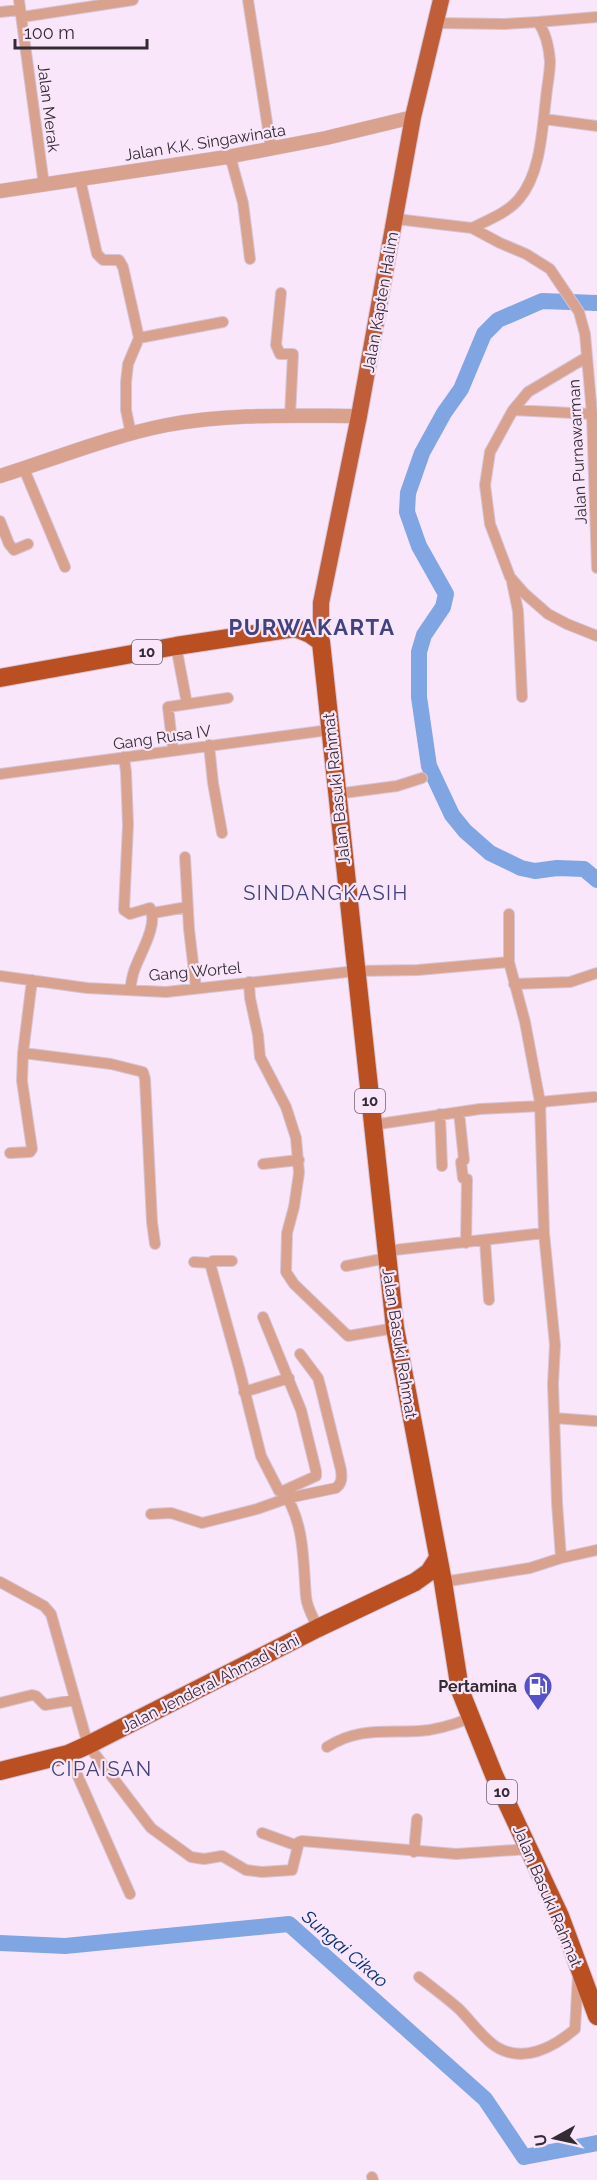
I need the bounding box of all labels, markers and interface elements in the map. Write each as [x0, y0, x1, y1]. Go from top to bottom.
scale bar [15, 12, 147, 50]
text: 100 m [24, 22, 75, 43]
street label: Jalan Merak [34, 63, 63, 154]
street label: Jalan K.K. Singawinata [123, 120, 287, 165]
street label: Jalan Kapten Halim [359, 230, 402, 374]
street label: Jalan Purnawarman [564, 379, 591, 525]
district label: PURWAKARTA [229, 614, 395, 640]
road number: 10 [132, 640, 162, 664]
street label: Jalan Basuki Rahmat [319, 711, 354, 866]
street label: Gang Rusa IV [112, 721, 212, 754]
district label: SINDANGKASIH [243, 881, 409, 905]
street label: Gang Wortel [148, 958, 243, 985]
road number: 10 [355, 1089, 385, 1113]
street label: Jalan Basuki Rahmat [378, 1266, 421, 1421]
street label: Jalan Jenderal Ahmad Yani [118, 1630, 302, 1737]
fuel station icon: Pertamina [522, 1670, 554, 1712]
place label: Pertamina [438, 1677, 517, 1696]
district label: CIPAISAN [51, 1757, 153, 1781]
road number: 10 [487, 1780, 517, 1804]
street label: Jalan Basuki Rahmat [509, 1822, 586, 1971]
water label: Sungai Cikao [297, 1905, 393, 1992]
north arrow [525, 2108, 585, 2168]
text: U [530, 2133, 551, 2147]

